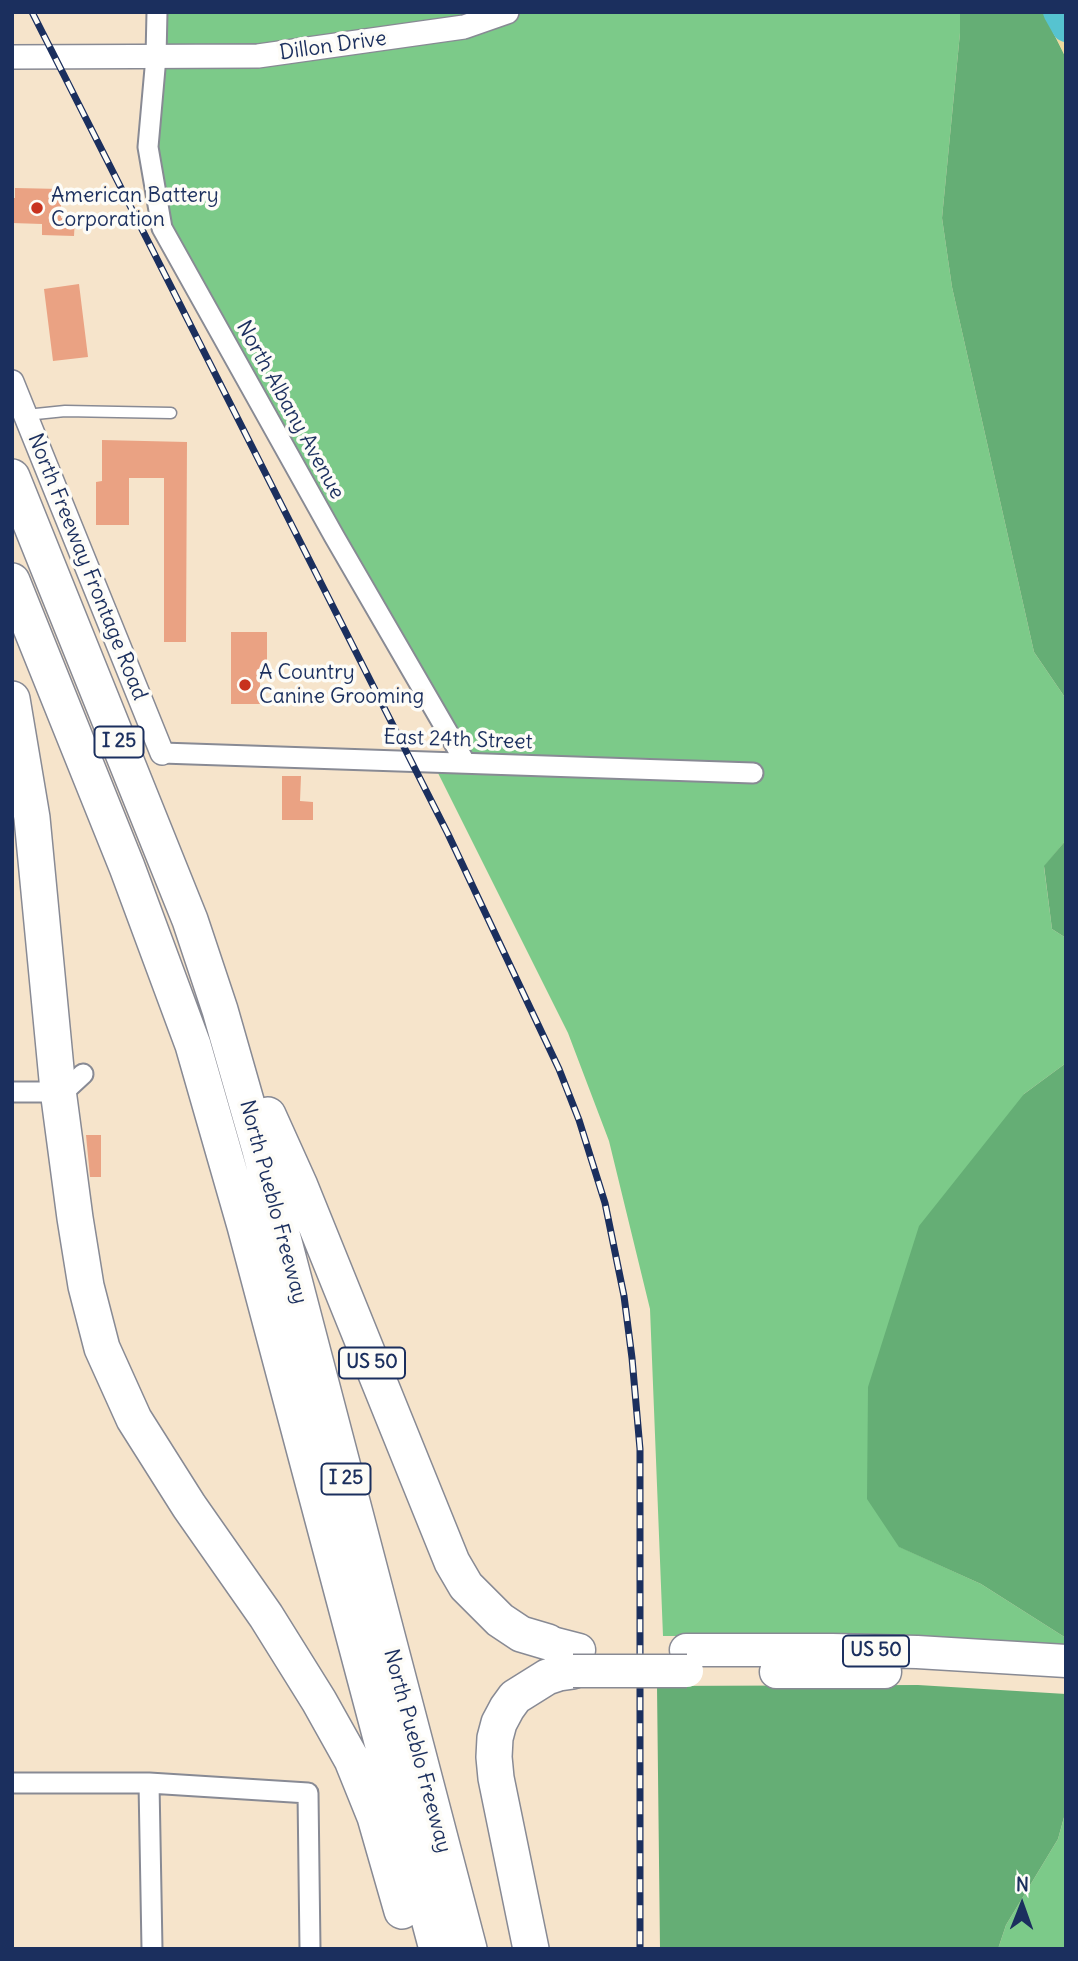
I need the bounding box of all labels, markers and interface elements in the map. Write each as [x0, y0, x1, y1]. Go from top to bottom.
street label: Dillon Drive [278, 26, 388, 66]
place label: American Battery Corporation [51, 183, 219, 233]
marker: American Battery Corporation [29, 200, 45, 216]
street label: North Albany Avenue [230, 316, 350, 504]
street label: North Freeway Frontage Road [22, 430, 152, 704]
place label: A Country Canine Grooming [259, 660, 424, 710]
marker: A Country Canine Grooming [237, 677, 253, 693]
street label: East 24th Street [383, 725, 533, 755]
road number: I 25 [94, 726, 144, 758]
street label: North Pueblo Freeway [234, 1097, 312, 1307]
road number: US 50 [339, 1348, 405, 1378]
road number: I 25 [322, 1464, 370, 1494]
road number: US 50 [843, 1636, 909, 1666]
street label: North Pueblo Freeway [378, 1646, 456, 1856]
north arrow [987, 1870, 1057, 1940]
text: N [1016, 1872, 1029, 1896]

